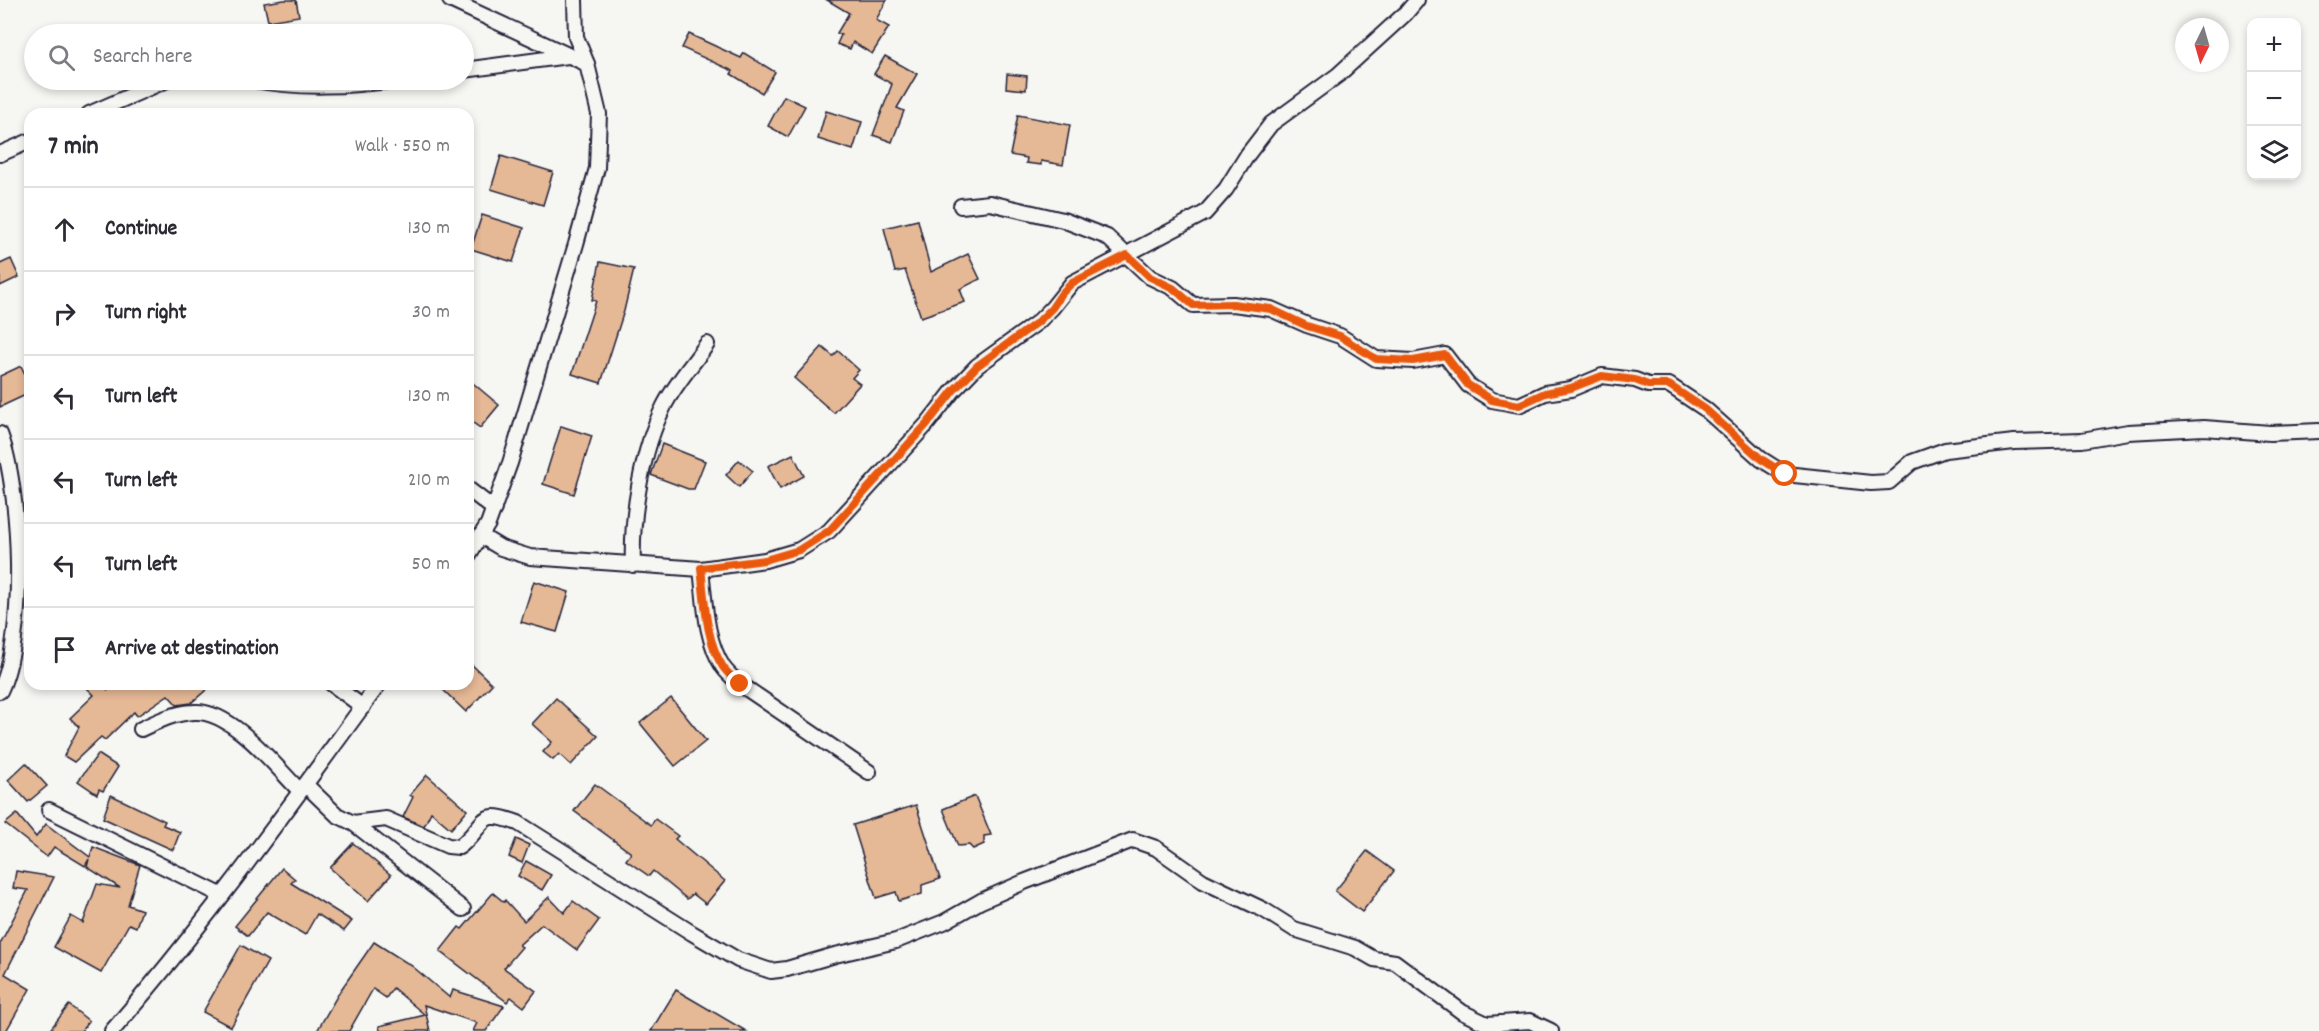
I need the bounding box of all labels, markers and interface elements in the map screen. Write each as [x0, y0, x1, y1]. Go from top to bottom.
north arrow [2175, 18, 2229, 72]
map controls [2247, 18, 2301, 180]
button: + [2247, 18, 2301, 72]
search box [24, 24, 474, 90]
icon: search [45, 41, 78, 74]
text: Search here [93, 42, 192, 73]
button: − [2247, 72, 2301, 126]
button: layers [2247, 126, 2301, 180]
text: 7 min [48, 129, 99, 166]
text: Walk · 550 m [355, 133, 450, 161]
icon: ahead [48, 213, 81, 246]
text: Continue [105, 214, 177, 245]
text: 130 m [408, 215, 450, 243]
icon: right [48, 297, 81, 330]
text: Turn right [105, 298, 187, 329]
text: 30 m [412, 299, 450, 327]
icon: left [48, 381, 81, 414]
text: Turn left [105, 382, 177, 413]
text: 130 m [408, 383, 450, 411]
route start [1771, 460, 1797, 486]
icon: left [48, 465, 81, 498]
text: Turn left [105, 466, 177, 497]
text: 210 m [408, 467, 450, 495]
icon: left [48, 549, 81, 582]
text: Turn left [105, 550, 177, 581]
text: 50 m [412, 551, 450, 579]
icon: arrive [48, 633, 81, 666]
text: Arrive at destination [105, 634, 279, 665]
route end [726, 670, 752, 696]

